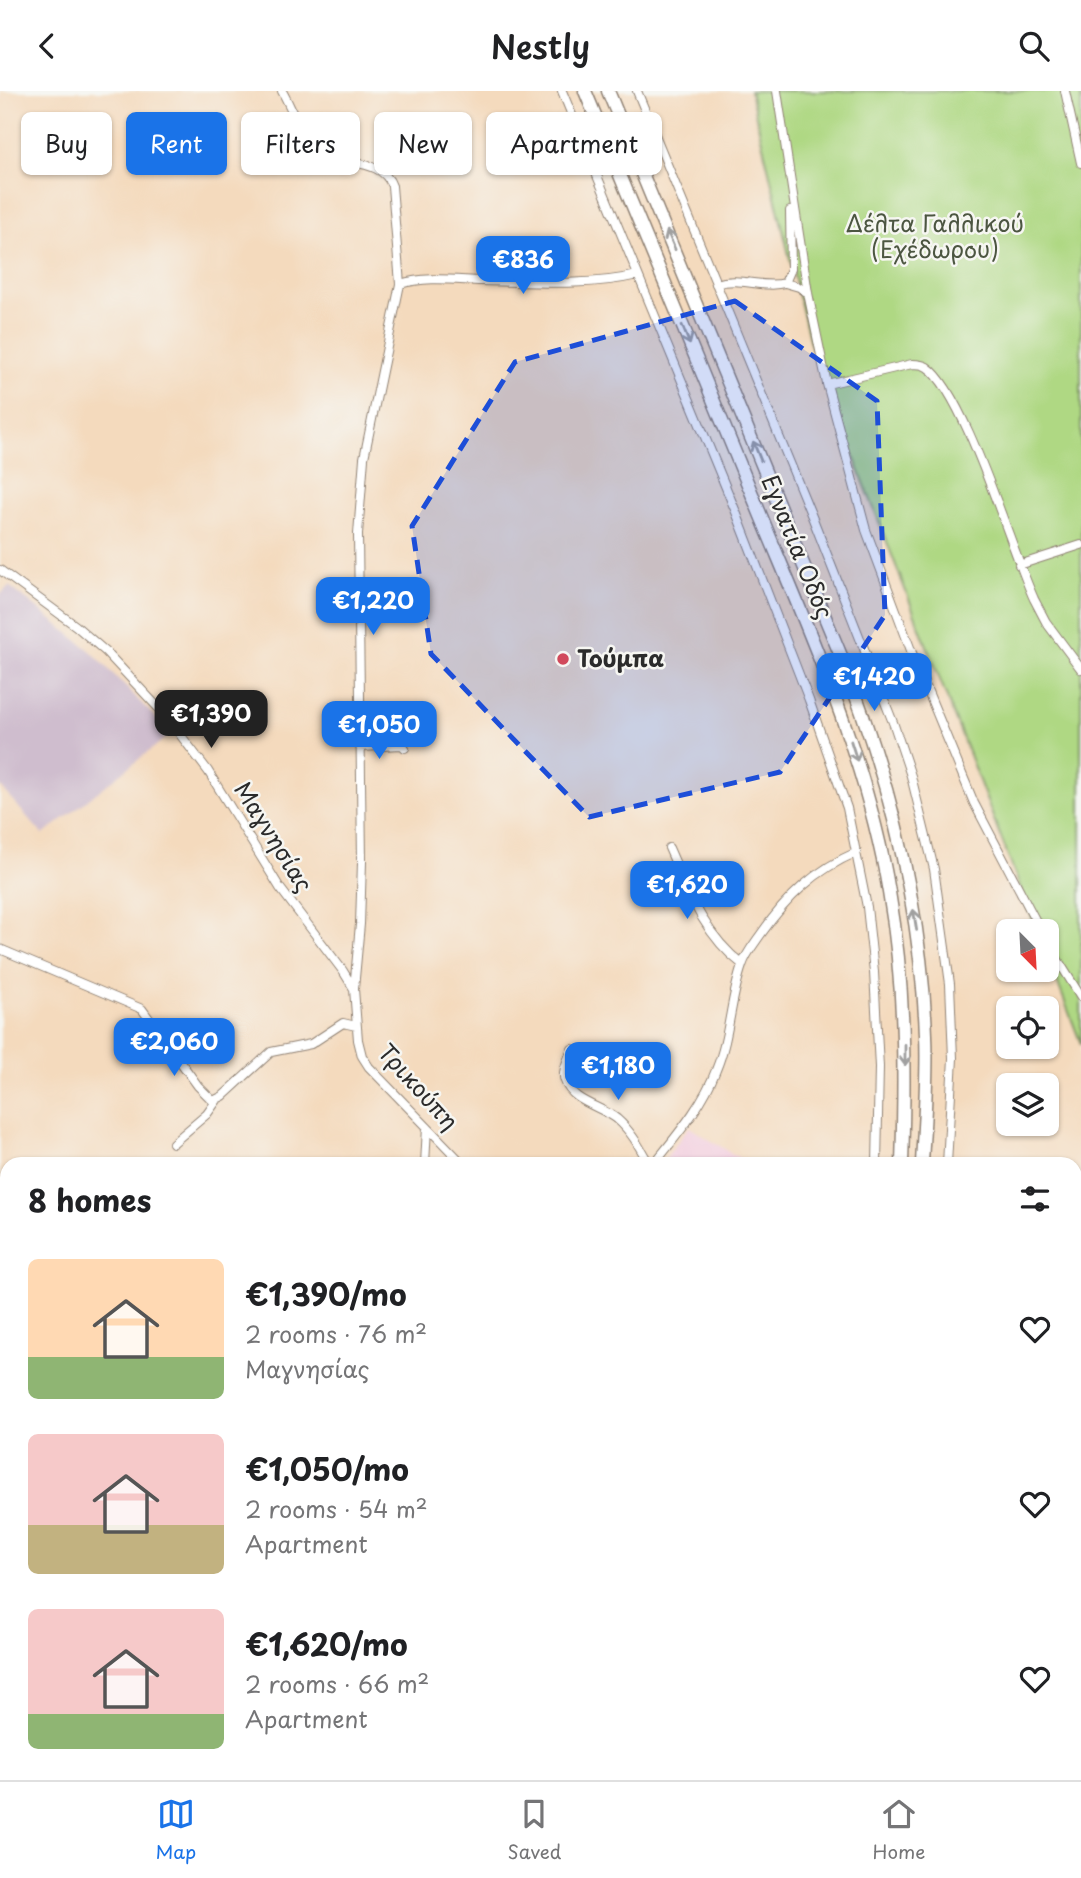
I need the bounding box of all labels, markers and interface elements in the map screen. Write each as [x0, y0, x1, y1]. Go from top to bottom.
text: Nestly [491, 22, 590, 70]
icon: back [28, 27, 66, 65]
icon: search [1015, 27, 1053, 65]
chip: Buy [21, 112, 112, 175]
chip: Rent [126, 112, 227, 175]
chip: Filters [241, 112, 360, 175]
chip: New [374, 112, 472, 175]
chip: Apartment [486, 112, 662, 175]
park label: Δέλτα Γαλλικού (Εχέδωρου) [846, 205, 1024, 266]
one-way arrow [663, 230, 676, 252]
pin: €836 [482, 237, 564, 296]
text: €836 [492, 241, 554, 276]
one-way arrow [681, 324, 694, 345]
one-way arrow [750, 440, 763, 462]
street label: Εγνατία Οδός [754, 469, 843, 624]
pin: €1,220 [316, 577, 430, 637]
text: €1,220 [332, 582, 414, 617]
place label: Τούμπα [577, 640, 664, 675]
marker: Τούμπα [555, 651, 571, 667]
pin: €1,420 [817, 653, 931, 713]
text: €1,420 [833, 658, 915, 693]
pin: €1,390 [154, 691, 268, 750]
text: €1,390 [171, 695, 251, 730]
pin: €1,050 [322, 701, 436, 761]
text: €1,050 [338, 706, 420, 741]
one-way arrow [848, 739, 861, 761]
street label: Μαγνησίας [226, 774, 322, 898]
pin: €1,620 [630, 861, 744, 921]
text: €1,620 [646, 866, 728, 901]
one-way arrow [908, 910, 921, 932]
north arrow [996, 919, 1059, 982]
map controls [996, 919, 1059, 1136]
button: locate [996, 996, 1059, 1059]
pin: €2,060 [117, 1019, 231, 1078]
text: €2,060 [130, 1023, 218, 1058]
street label: Τρικούπη [371, 1035, 468, 1137]
pin: €1,180 [561, 1042, 675, 1102]
one-way arrow [898, 1043, 912, 1066]
text: €1,180 [581, 1047, 655, 1082]
button: layers [996, 1073, 1059, 1136]
text: 8 homes [28, 1177, 151, 1222]
icon: filters [1016, 1180, 1054, 1218]
text: €1,390/mo [245, 1271, 407, 1316]
icon: home [84, 1287, 168, 1371]
icon: heart [1016, 1310, 1054, 1348]
text: 2 rooms · 76 m² [245, 1316, 427, 1351]
text: Μαγνησίας [245, 1351, 370, 1386]
text: €1,050/mo [245, 1446, 409, 1491]
icon: home [84, 1462, 168, 1546]
icon: heart [1016, 1485, 1054, 1523]
text: 2 rooms · 54 m² [245, 1491, 428, 1526]
text: Apartment [245, 1526, 368, 1561]
text: €1,620/mo [245, 1621, 408, 1666]
icon: home [84, 1637, 168, 1721]
icon: heart [1016, 1660, 1054, 1698]
text: 2 rooms · 66 m² [245, 1666, 429, 1701]
text: Apartment [245, 1701, 368, 1736]
tab: Map [156, 1795, 196, 1865]
tab: Saved [507, 1795, 561, 1865]
tab: Home [873, 1795, 925, 1865]

